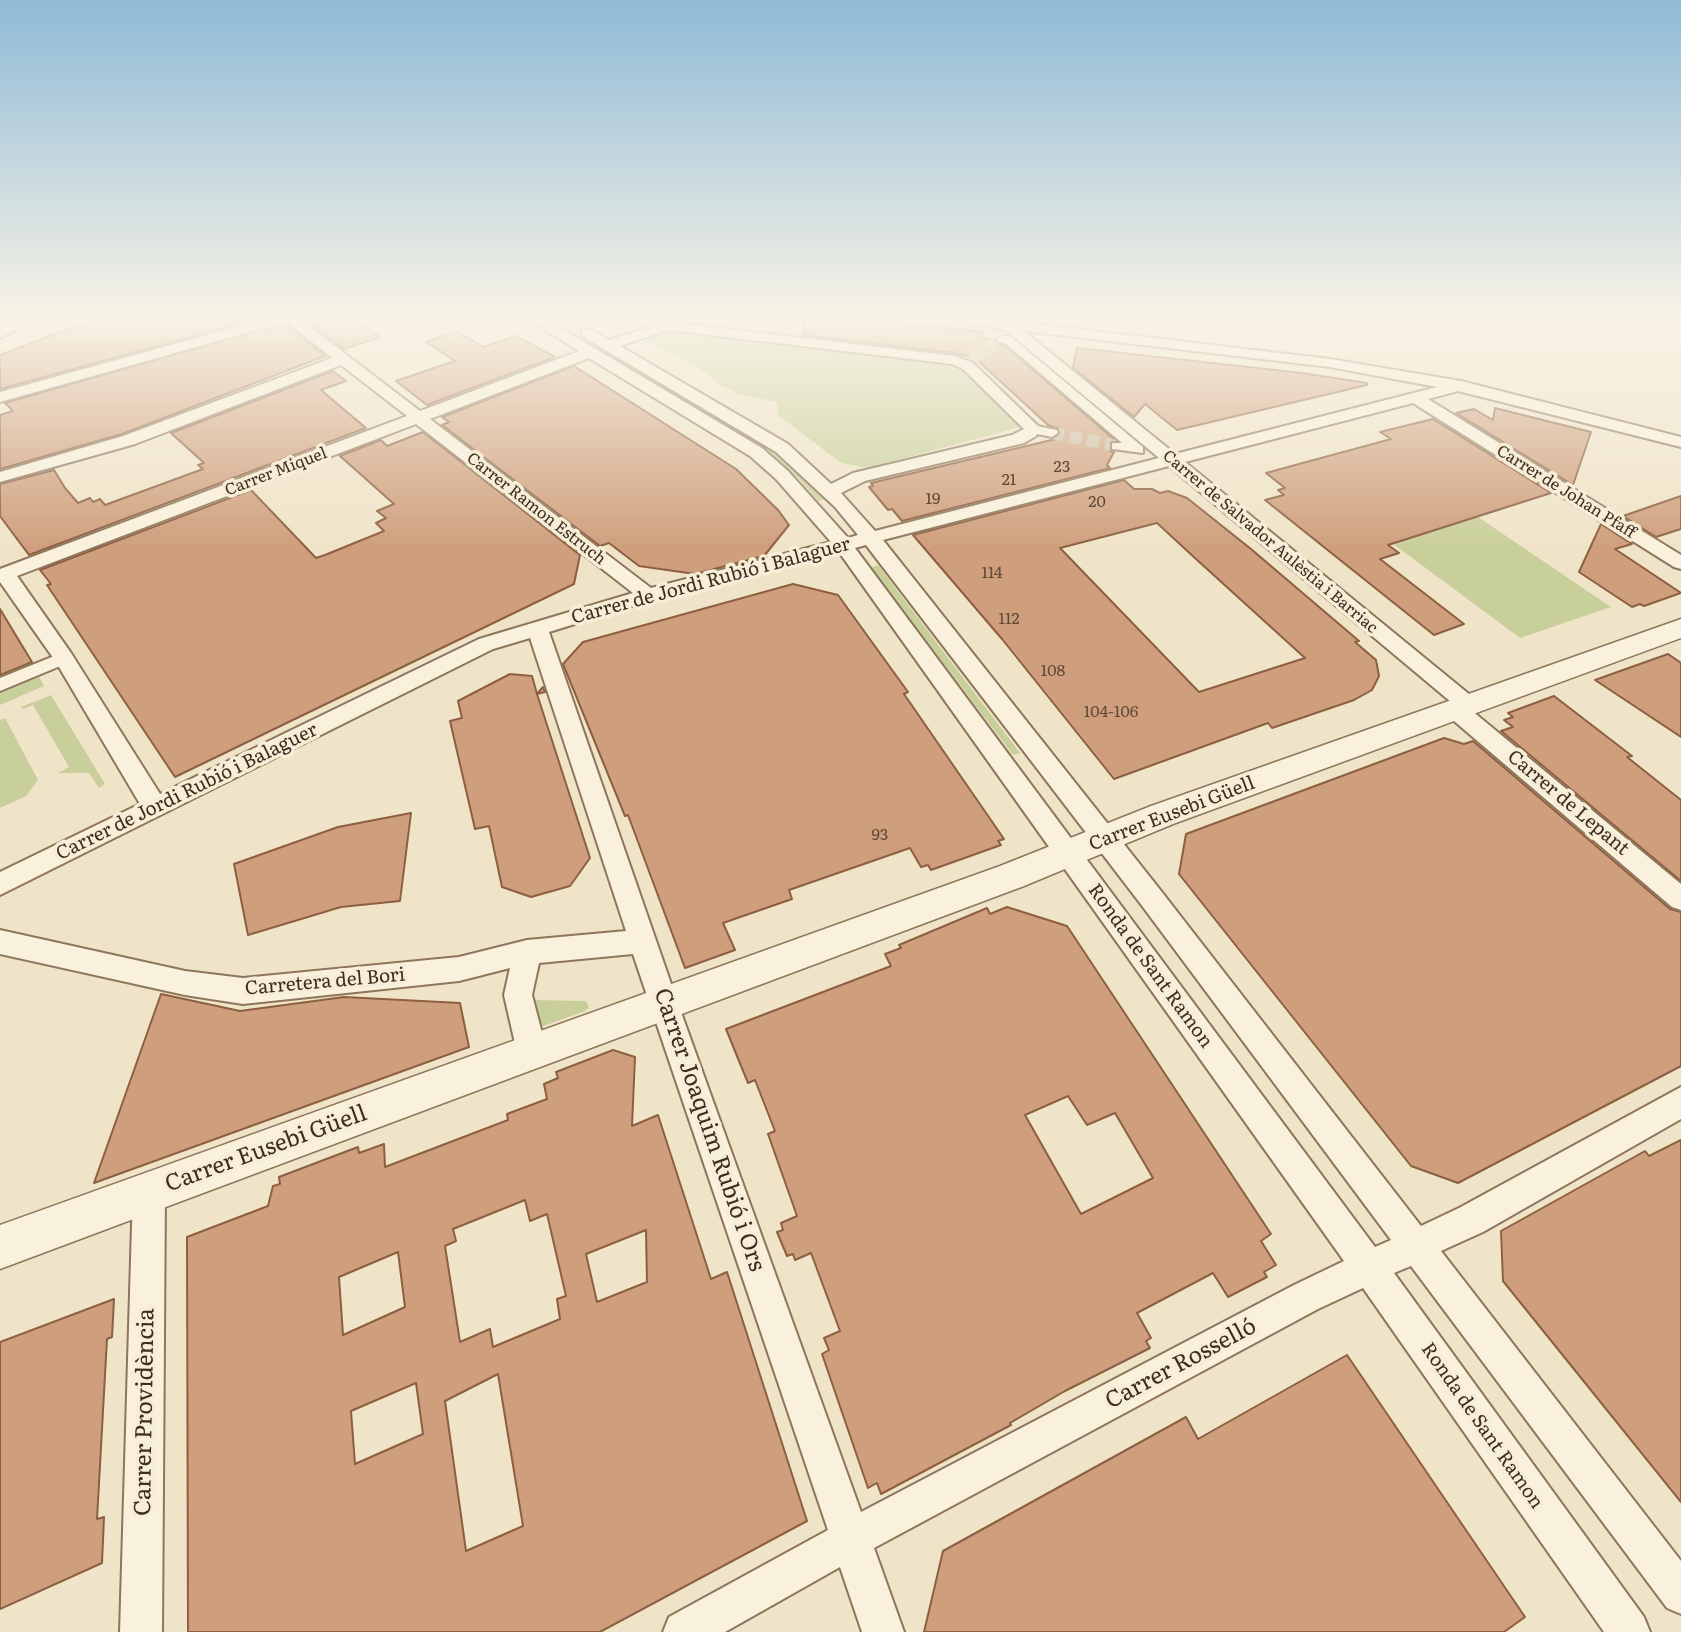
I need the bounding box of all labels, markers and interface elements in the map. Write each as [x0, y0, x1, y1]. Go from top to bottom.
street label: Carrer de Johan Pfaff [1493, 441, 1639, 543]
street label: Carrer Miquel [222, 444, 330, 500]
street label: Carrer de Salvador Aulèstia i Barriac [1159, 446, 1381, 638]
street label: Carrer Ramon Estruch [463, 449, 609, 569]
house number: 23 [1054, 457, 1070, 477]
house number: 21 [1002, 470, 1016, 490]
house number: 19 [926, 489, 940, 509]
house number: 20 [1088, 492, 1106, 512]
street label: Carrer de Jordi Rubió i Balaguer [569, 533, 853, 629]
house number: 114 [981, 563, 1003, 583]
house number: 112 [998, 609, 1020, 629]
house number: 108 [1041, 661, 1065, 681]
house number: 104-106 [1084, 702, 1138, 722]
street label: Carrer de Jordi Rubió i Balaguer [53, 719, 321, 865]
street label: Carrer de Lepant [1503, 746, 1633, 860]
street label: Carrer Eusebi Güell [1086, 772, 1258, 856]
house number: 93 [871, 825, 889, 845]
street label: Ronda de Sant Ramon [1083, 879, 1217, 1053]
street label: Carretera del Bori [244, 964, 406, 1000]
street label: Carrer Joaquim Rubió i Ors [648, 985, 770, 1275]
street label: Carrer Eusebi Güell [161, 1100, 371, 1198]
street label: Carrer Providència [129, 1308, 161, 1516]
street label: Carrer Rosselló [1101, 1313, 1261, 1415]
street label: Ronda de Sant Ramon [1416, 1339, 1548, 1513]

